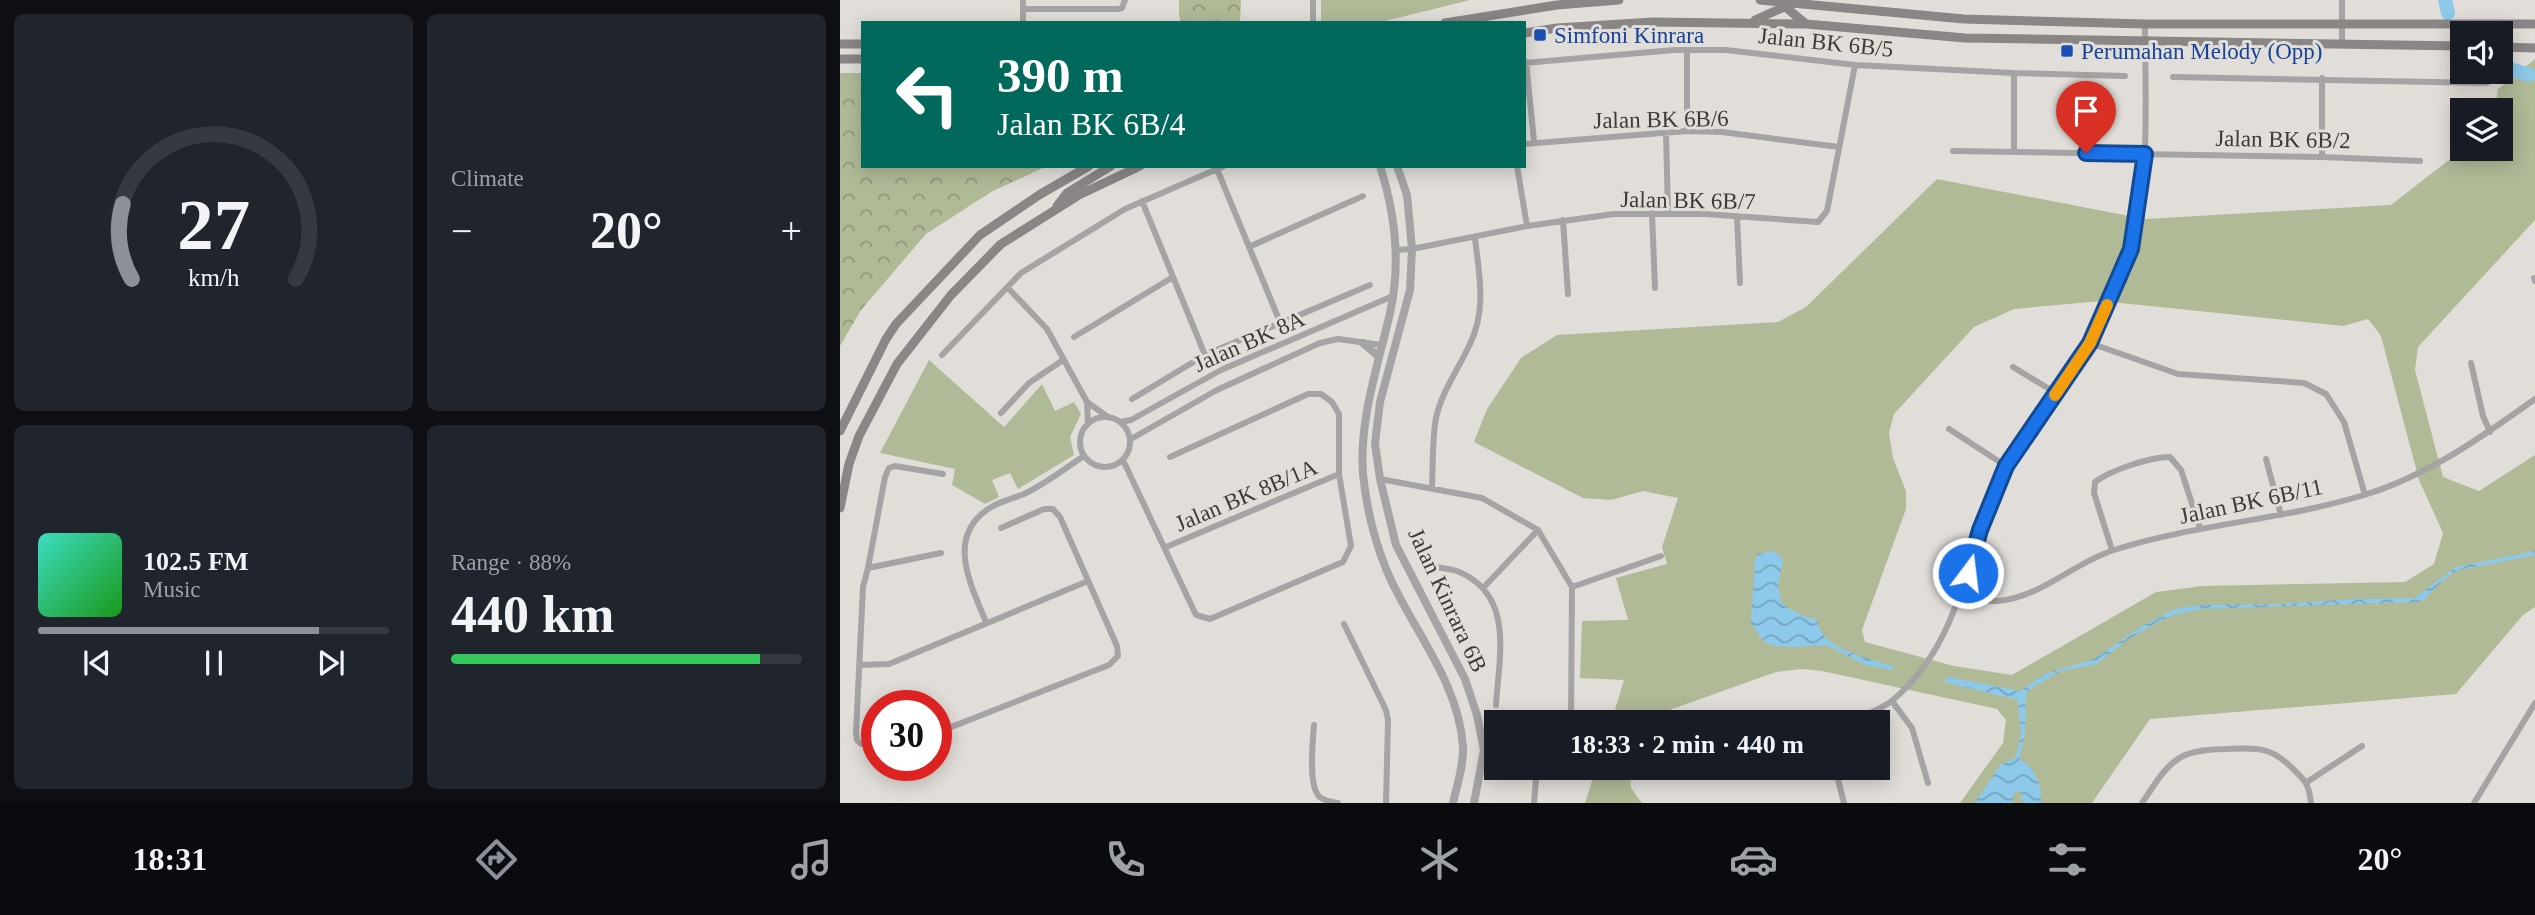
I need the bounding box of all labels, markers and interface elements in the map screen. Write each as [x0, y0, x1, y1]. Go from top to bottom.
map controls [2450, 21, 2513, 161]
button: sound [2450, 21, 2513, 84]
place label: Simfoni Kinrara [1554, 23, 1704, 48]
street label: Jalan BK 6B/5 [1757, 23, 1895, 62]
marker: Simfoni Kinrara [1532, 27, 1548, 43]
place label: Perumahan Melody (Opp) [2081, 39, 2322, 64]
marker: Perumahan Melody (Opp) [2059, 43, 2075, 59]
text: 390 m [997, 48, 1124, 103]
icon: left [882, 49, 973, 140]
pin [2056, 81, 2116, 153]
icon: arrive [2067, 92, 2105, 130]
button: layers [2450, 98, 2513, 161]
text: Jalan BK 6B/4 [997, 106, 1185, 142]
street label: Jalan BK 6B/6 [1593, 106, 1729, 133]
street label: Jalan BK 6B/2 [2215, 126, 2351, 153]
text: Climate [451, 166, 524, 191]
text: 27 [177, 184, 250, 265]
street label: Jalan BK 6B/7 [1620, 187, 1756, 214]
text: 20° [590, 202, 663, 259]
text: − [451, 210, 472, 252]
text: + [781, 210, 802, 252]
text: km/h [188, 263, 240, 290]
street label: Jalan BK 8A [1190, 306, 1309, 377]
street label: Jalan BK 8B/1A [1171, 454, 1321, 537]
street label: Jalan BK 6B/11 [2177, 474, 2325, 529]
street label: Jalan Kinrara 6B [1403, 524, 1492, 676]
position arrow [1931, 536, 2005, 610]
text: 102.5 FM [143, 547, 248, 576]
text: Range · 88% [451, 550, 571, 575]
text: Music [143, 577, 201, 602]
text: 440 km [451, 586, 614, 643]
icon: previous [78, 644, 116, 682]
icon: pause [195, 644, 233, 682]
icon: next [312, 644, 350, 682]
speed limit sign: 30 [861, 690, 952, 781]
text: 18:33 · 2 min · 440 m [1570, 730, 1804, 759]
icon: directions [472, 835, 521, 884]
icon: music [787, 835, 836, 884]
icon: phone [1101, 835, 1150, 884]
icon: climate [1415, 835, 1464, 884]
icon: car [1729, 835, 1778, 884]
icon: filters [2043, 835, 2092, 884]
text: 18:31 [133, 841, 207, 877]
text: 20° [2358, 841, 2402, 877]

